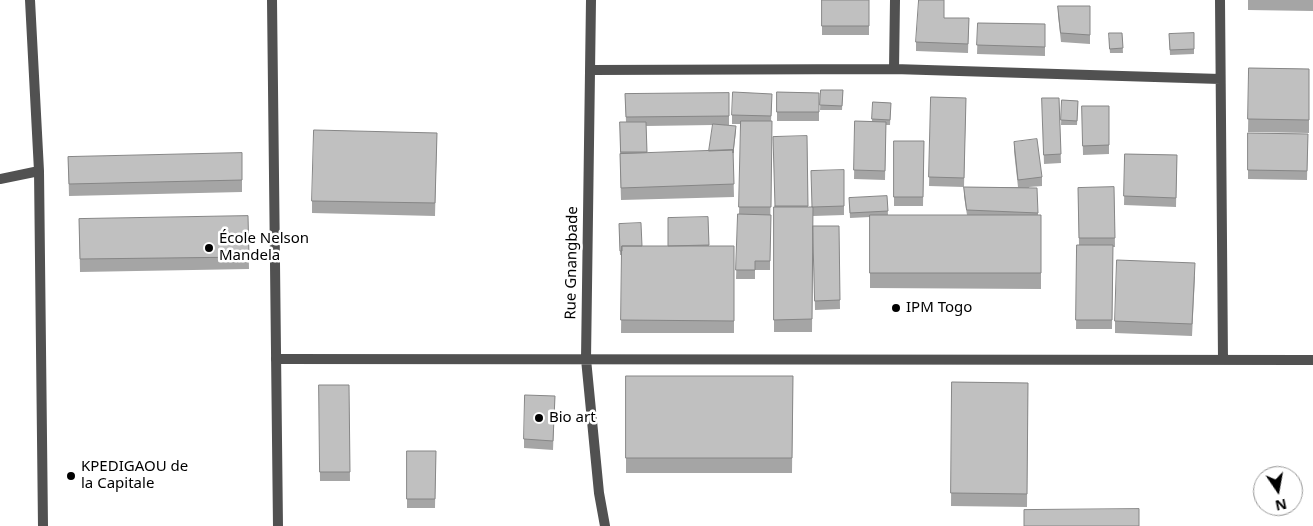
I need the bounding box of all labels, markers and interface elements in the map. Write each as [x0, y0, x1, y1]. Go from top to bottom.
street label: Rue Gnangbade [562, 206, 582, 320]
place label: École Nelson Mandela [219, 230, 309, 265]
marker: École Nelson Mandela [203, 242, 215, 254]
place label: IPM Togo [906, 299, 972, 317]
marker: IPM Togo [890, 302, 902, 314]
place label: Bio art [549, 409, 596, 427]
marker: Bio art [533, 412, 545, 424]
place label: KPEDIGAOU de la Capitale [81, 458, 188, 493]
north arrow [1253, 466, 1303, 516]
marker: KPEDIGAOU de la Capitale [65, 470, 77, 482]
text: N [1273, 495, 1289, 516]

